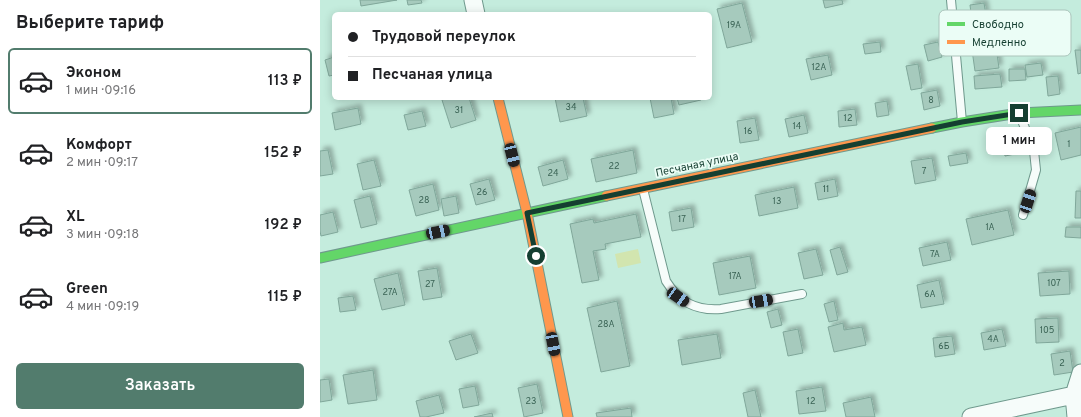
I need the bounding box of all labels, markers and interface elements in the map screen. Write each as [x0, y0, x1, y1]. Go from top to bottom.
legend [939, 10, 1071, 56]
text: Выберите тариф [16, 12, 164, 35]
text: Свободно [972, 18, 1024, 32]
house number: 19А [727, 20, 741, 31]
text: Трудовой переулок [372, 28, 516, 47]
text: Медленно [972, 36, 1026, 50]
house number: 12А [812, 62, 826, 73]
icon: car [18, 63, 54, 99]
text: Эконом [66, 64, 121, 83]
text: Песчаная улица [372, 66, 493, 85]
text: 113 ₽ [268, 72, 302, 91]
text: 1 мин · 09:16 [66, 83, 136, 99]
house number: 8 [928, 95, 934, 106]
house number: 34 [565, 102, 577, 113]
route end [1010, 104, 1028, 122]
house number: 31 [455, 105, 463, 116]
house number: 12 [844, 113, 852, 124]
house number: 14 [793, 121, 802, 132]
house number: 16 [744, 126, 752, 137]
callout: 1 мин [986, 127, 1052, 155]
text: 1 мин [1002, 133, 1036, 149]
icon: car [18, 135, 54, 171]
text: Комфорт [66, 136, 132, 155]
house number: 1 [1067, 139, 1071, 150]
car [503, 142, 521, 168]
text: 152 ₽ [264, 144, 302, 163]
street label: Песчаная улица [654, 149, 740, 181]
text: 2 мин · 09:17 [66, 155, 138, 171]
house number: 22 [608, 161, 620, 172]
house number: 7 [922, 166, 927, 177]
house number: 24 [547, 168, 559, 179]
house number: 11 [823, 184, 829, 195]
house number: 26 [477, 187, 487, 198]
car [1019, 188, 1037, 214]
house number: 28 [418, 195, 430, 206]
house number: 13 [773, 196, 781, 207]
icon: car [18, 207, 54, 243]
text: XL [66, 208, 84, 227]
house number: 17 [678, 214, 686, 225]
text: 192 ₽ [264, 216, 302, 235]
house number: 1А [985, 222, 995, 233]
car [425, 224, 451, 240]
text: 3 мин · 09:18 [66, 227, 139, 243]
route start [527, 247, 545, 265]
house number: 7А [930, 249, 940, 260]
house number: 17А [728, 271, 742, 282]
house number: 107 [1047, 278, 1061, 289]
icon: car [18, 279, 54, 315]
house number: 27 [425, 279, 435, 290]
text: Green [66, 280, 108, 299]
car [665, 285, 691, 309]
house number: 27А [382, 287, 398, 298]
text: 115 ₽ [268, 288, 302, 307]
house number: 6А [924, 289, 936, 300]
car [748, 293, 774, 309]
text: 4 мин · 09:19 [66, 299, 139, 315]
house number: 28A [597, 319, 615, 330]
house number: 105 [1040, 325, 1054, 336]
car [545, 331, 561, 357]
house number: 4А [987, 334, 999, 345]
house number: 6Б [938, 341, 950, 352]
house number: 2 [1059, 358, 1065, 369]
button: Заказать [16, 363, 304, 409]
house number: 23 [526, 396, 536, 407]
house number: 12 [807, 396, 815, 407]

